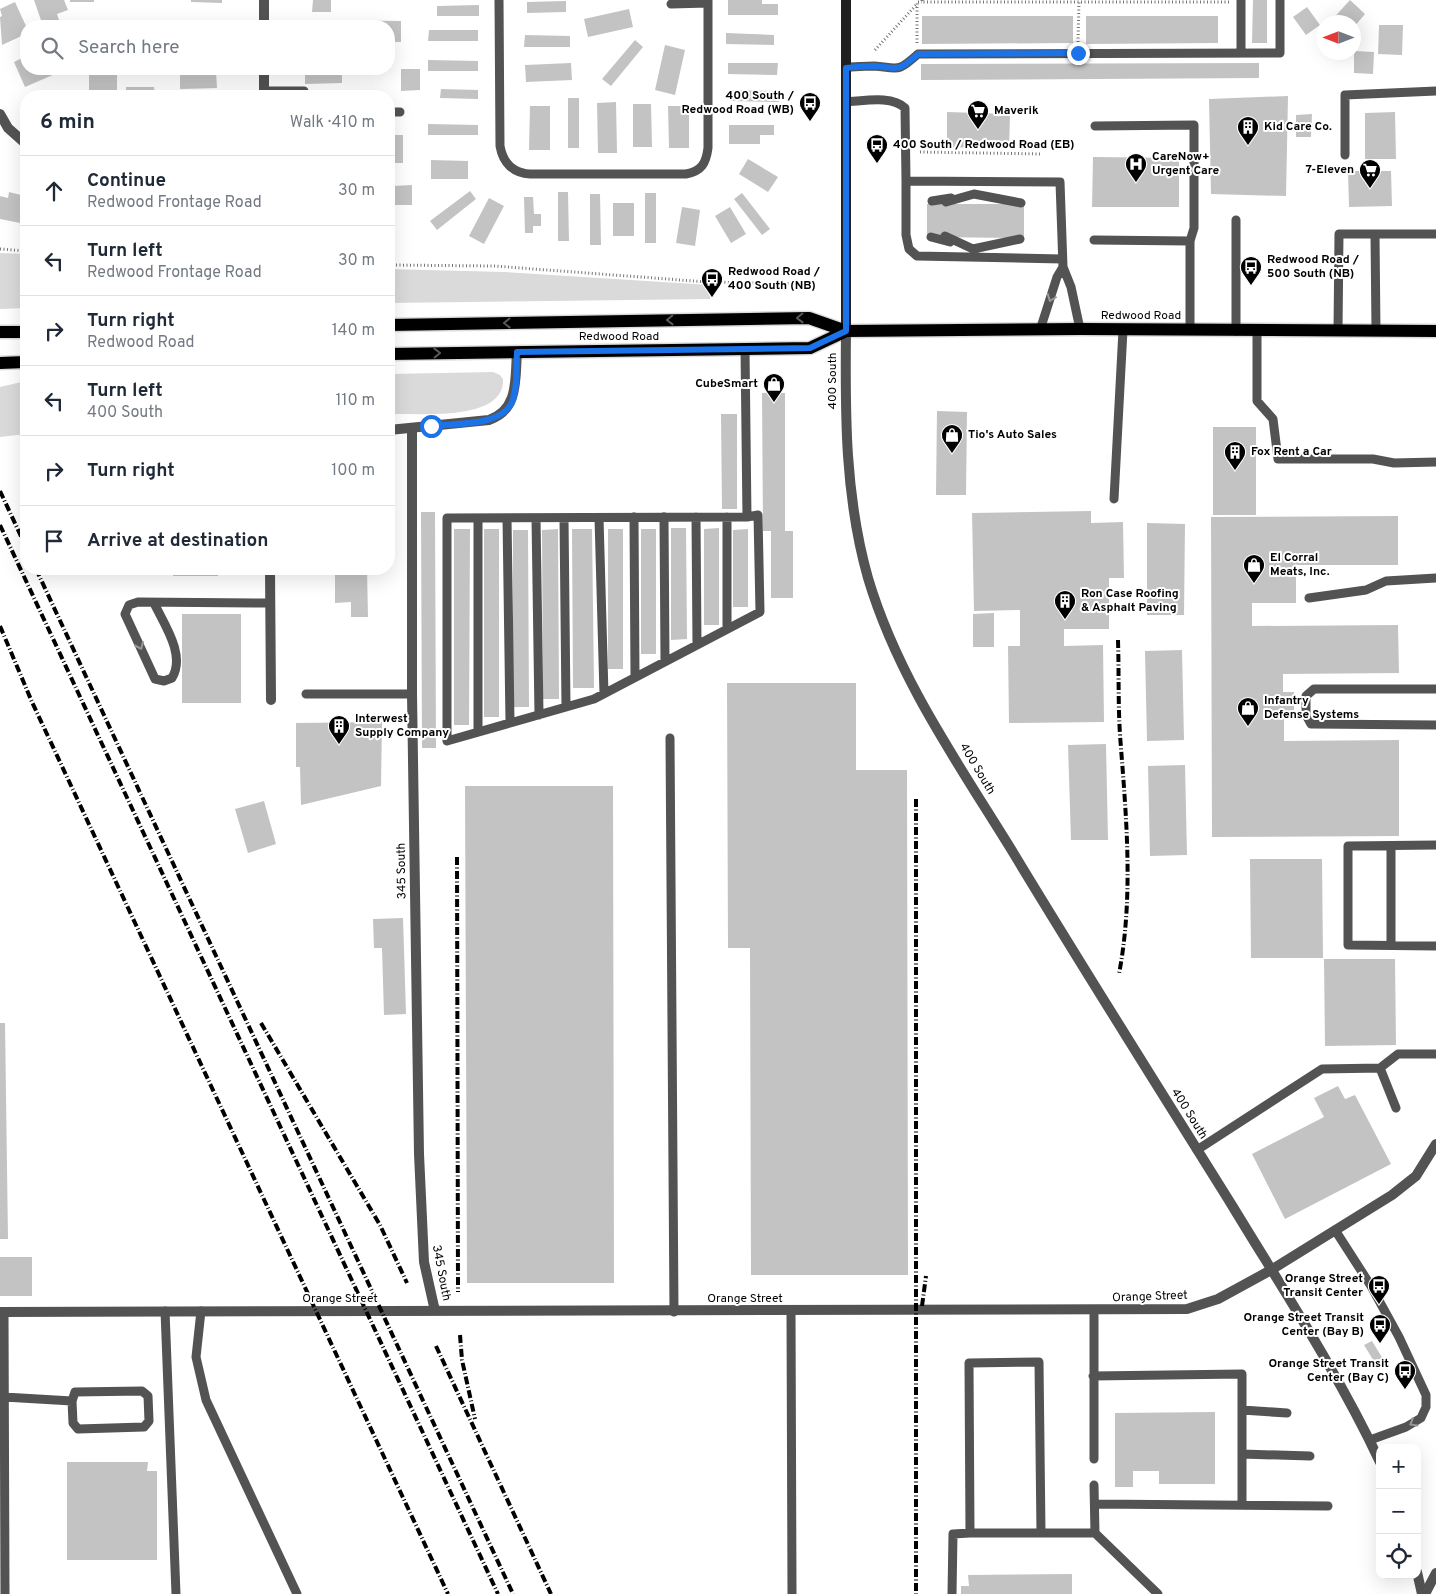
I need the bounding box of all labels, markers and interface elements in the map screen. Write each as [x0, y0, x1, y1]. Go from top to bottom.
north arrow [1316, 15, 1361, 60]
search box [20, 20, 395, 75]
icon: search [38, 34, 66, 62]
text: Search here [78, 36, 180, 60]
route end [1067, 42, 1090, 65]
place label: 400 South / Redwood Road (WB) [682, 88, 795, 118]
bus stop icon: 400 South / Redwood Road (WB) [798, 91, 822, 122]
supermarket icon: Maverik [966, 99, 990, 130]
place label: Maverik [994, 103, 1039, 119]
text: 6 min [40, 109, 95, 136]
text: Walk · 410 m [290, 113, 375, 133]
building icon: Kid Care Co. [1236, 115, 1260, 146]
place label: Kid Care Co. [1264, 119, 1332, 135]
bus stop icon: 400 South / Redwood Road (EB) [865, 133, 889, 164]
place label: 400 South / Redwood Road (EB) [893, 137, 1075, 153]
place label: CareNow+ Urgent Care [1152, 149, 1220, 179]
hospital icon: CareNow+ Urgent Care [1124, 152, 1148, 183]
supermarket icon: 7-Eleven [1358, 158, 1382, 189]
place label: 7-Eleven [1305, 162, 1354, 178]
text: Continue [87, 169, 166, 193]
icon: ahead [40, 177, 68, 205]
text: 30 m [338, 181, 375, 201]
text: Redwood Frontage Road [87, 193, 262, 213]
text: Turn left [87, 239, 163, 263]
icon: left [40, 247, 68, 275]
text: 30 m [338, 251, 375, 271]
place label: Redwood Road / 500 South (NB) [1267, 252, 1360, 282]
bus stop icon: Redwood Road / 500 South (NB) [1239, 255, 1263, 286]
text: Redwood Frontage Road [87, 263, 262, 283]
place label: Redwood Road / 400 South (NB) [728, 264, 821, 294]
bus stop icon: Redwood Road / 400 South (NB) [700, 267, 724, 298]
one-way arrow [1047, 294, 1057, 302]
street label: Redwood Road [1101, 308, 1181, 324]
text: Turn right [87, 309, 175, 333]
one-way arrow [795, 313, 803, 323]
one-way arrow [666, 315, 674, 325]
icon: right [40, 317, 68, 345]
one-way arrow [503, 318, 511, 328]
text: 140 m [332, 321, 375, 341]
street label: Redwood Road [579, 329, 659, 345]
text: Redwood Road [87, 333, 195, 353]
one-way arrow [434, 348, 442, 359]
street label: 400 South [825, 352, 841, 410]
shop icon: CubeSmart [762, 372, 786, 403]
place label: CubeSmart [695, 376, 758, 392]
text: Turn left [87, 379, 163, 403]
icon: left [40, 387, 68, 415]
text: 110 m [335, 391, 375, 411]
text: 400 South [87, 403, 163, 423]
route start [420, 415, 443, 438]
shop icon: Tio's Auto Sales [940, 423, 964, 454]
place label: Tio's Auto Sales [968, 427, 1057, 443]
building icon: Fox Rent a Car [1223, 440, 1247, 471]
place label: Fox Rent a Car [1251, 444, 1332, 460]
icon: right [40, 457, 68, 485]
text: Turn right [87, 459, 175, 483]
text: 100 m [331, 461, 375, 481]
icon: arrive [40, 527, 68, 555]
text: Arrive at destination [87, 529, 268, 553]
place label: El Corral Meats, Inc. [1270, 550, 1330, 580]
shop icon: El Corral Meats, Inc. [1242, 553, 1266, 584]
place label: Ron Case Roofing & Asphalt Paving [1081, 586, 1179, 616]
building icon: Ron Case Roofing & Asphalt Paving [1053, 589, 1077, 620]
one-way arrow [134, 641, 145, 650]
place label: Infantry Defense Systems [1264, 693, 1359, 723]
shop icon: Infantry Defense Systems [1236, 696, 1260, 727]
place label: Interwest Supply Company [355, 711, 449, 741]
building icon: Interwest Supply Company [327, 714, 351, 745]
street label: 400 South [955, 740, 999, 798]
street label: 345 South [394, 843, 410, 899]
street label: 400 South [1167, 1086, 1211, 1142]
street label: 345 South [428, 1244, 454, 1302]
place label: Orange Street Transit Center [1283, 1271, 1363, 1301]
bus stop icon: Orange Street Transit Center [1367, 1274, 1391, 1305]
street label: Orange Street [1112, 1288, 1188, 1306]
street label: Orange Street [302, 1291, 378, 1307]
street label: Orange Street [707, 1291, 783, 1307]
place label: Orange Street Transit Center (Bay B) [1243, 1310, 1364, 1340]
bus stop icon: Orange Street Transit Center (Bay B) [1368, 1313, 1392, 1344]
place label: Orange Street Transit Center (Bay C) [1268, 1356, 1389, 1386]
bus stop icon: Orange Street Transit Center (Bay C) [1393, 1359, 1417, 1390]
one-way arrow [1409, 1417, 1418, 1427]
map controls [1376, 1444, 1421, 1579]
button: + [1376, 1444, 1421, 1489]
button: − [1376, 1489, 1421, 1534]
button: locate [1376, 1534, 1421, 1579]

